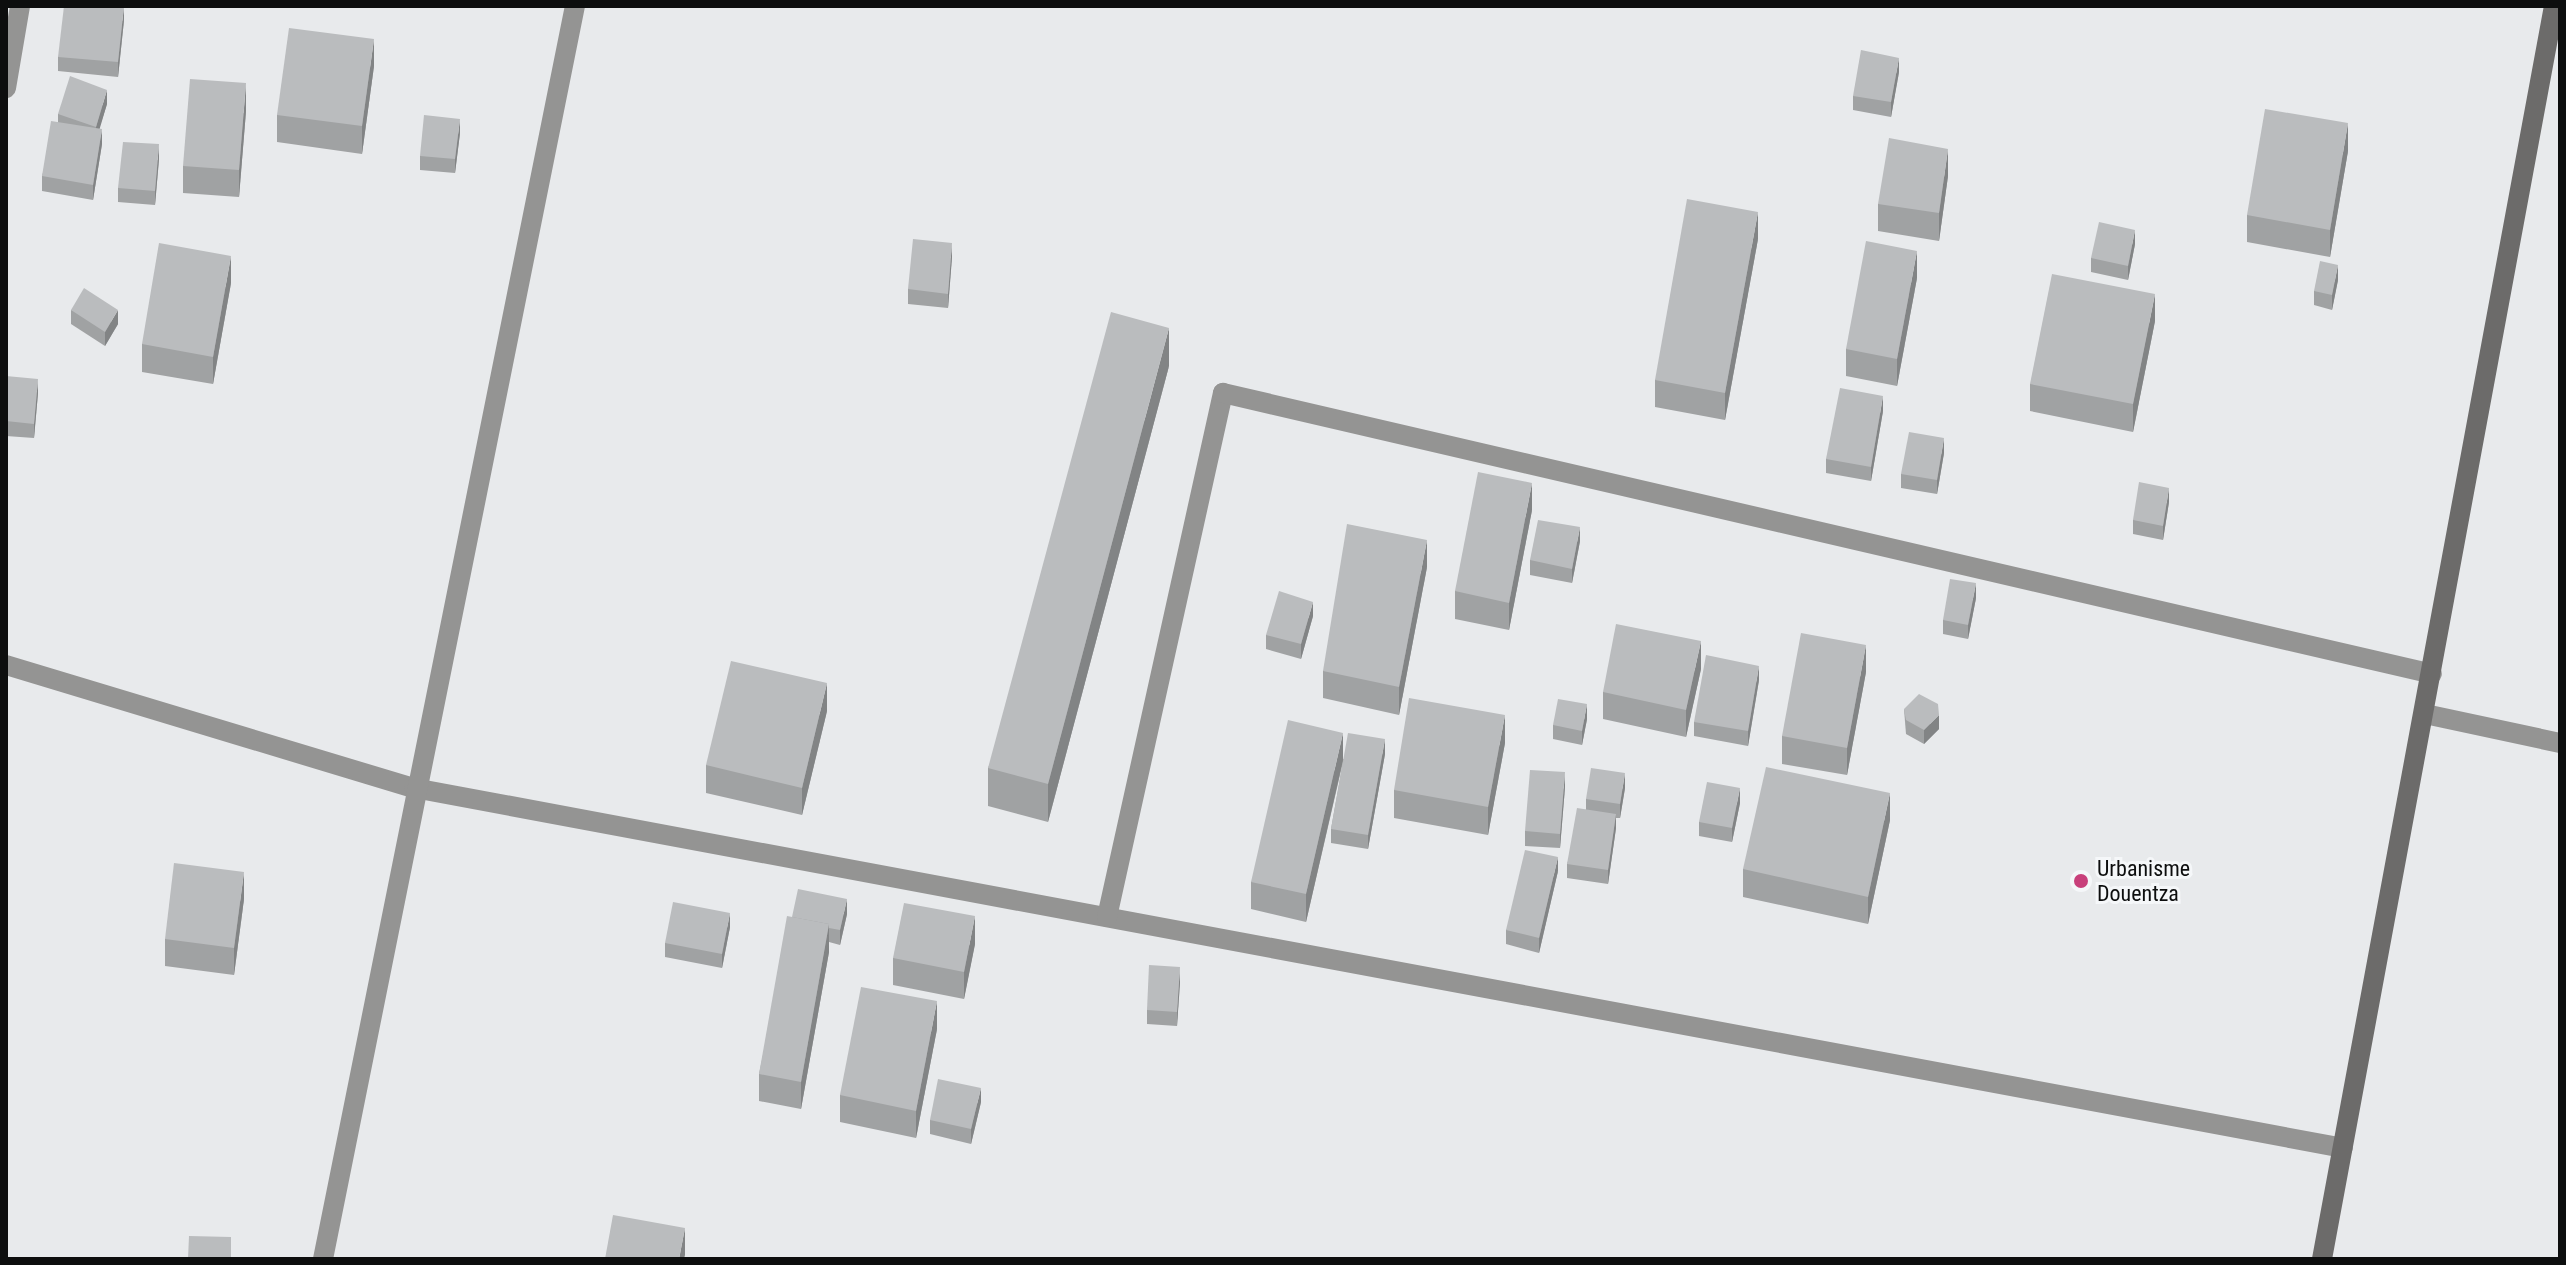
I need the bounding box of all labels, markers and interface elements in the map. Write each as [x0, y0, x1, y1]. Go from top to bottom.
place label: Urbanisme Douentza [2097, 855, 2190, 906]
marker: Urbanisme Douentza [2072, 872, 2090, 890]

